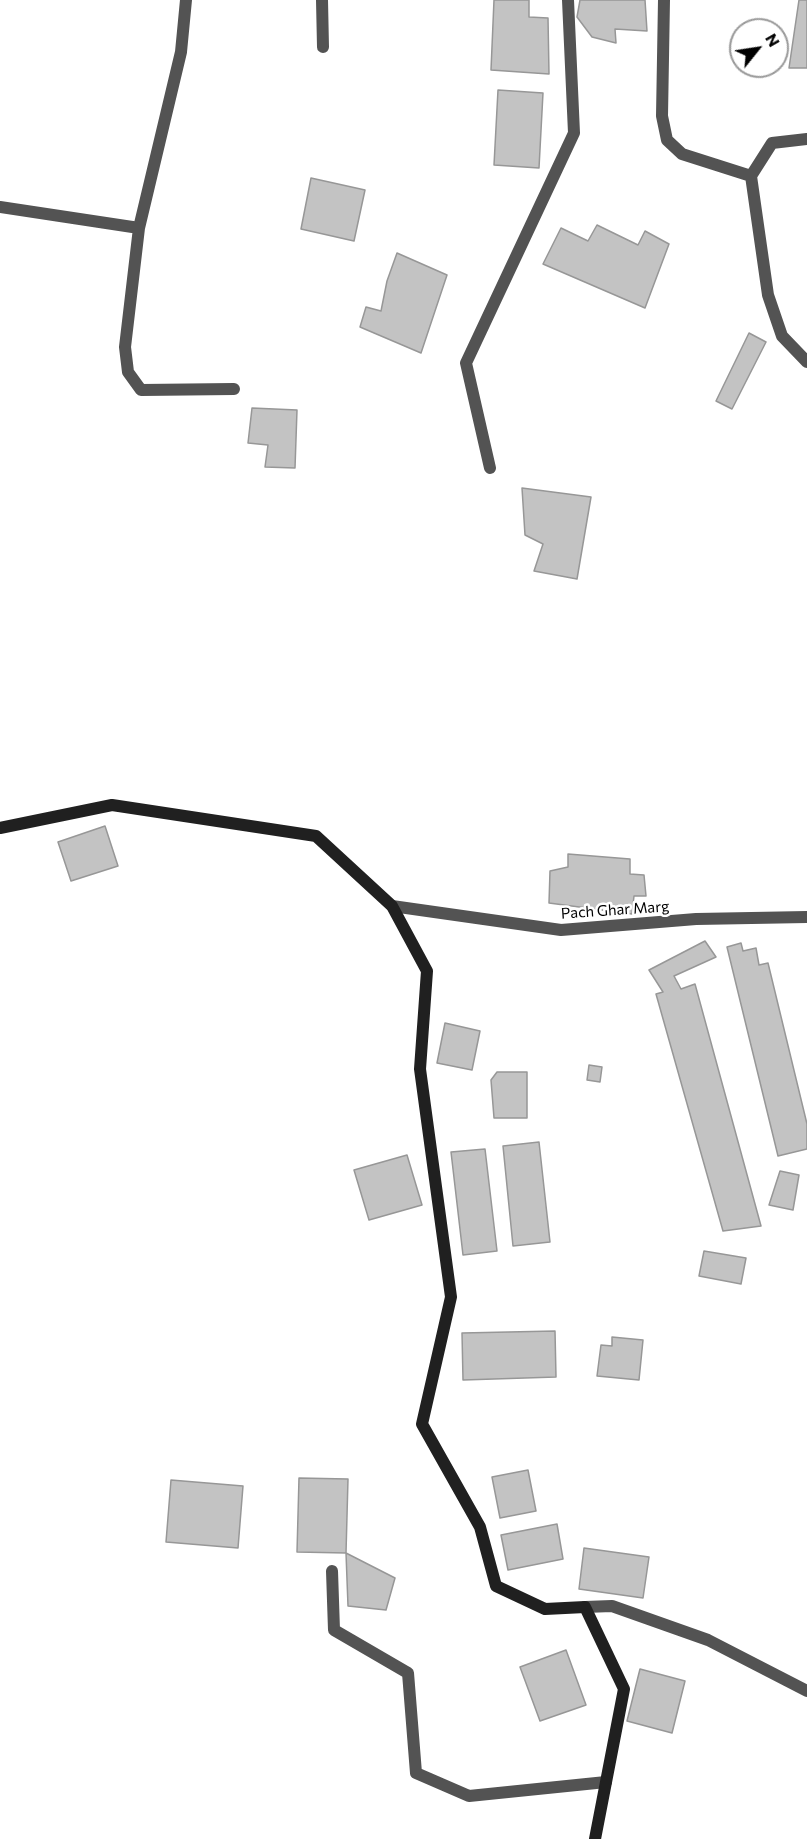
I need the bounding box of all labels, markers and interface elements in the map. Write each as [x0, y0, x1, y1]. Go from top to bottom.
north arrow [729, 18, 789, 78]
text: N [762, 30, 785, 50]
street label: Pach Ghar Marg [560, 897, 670, 923]

